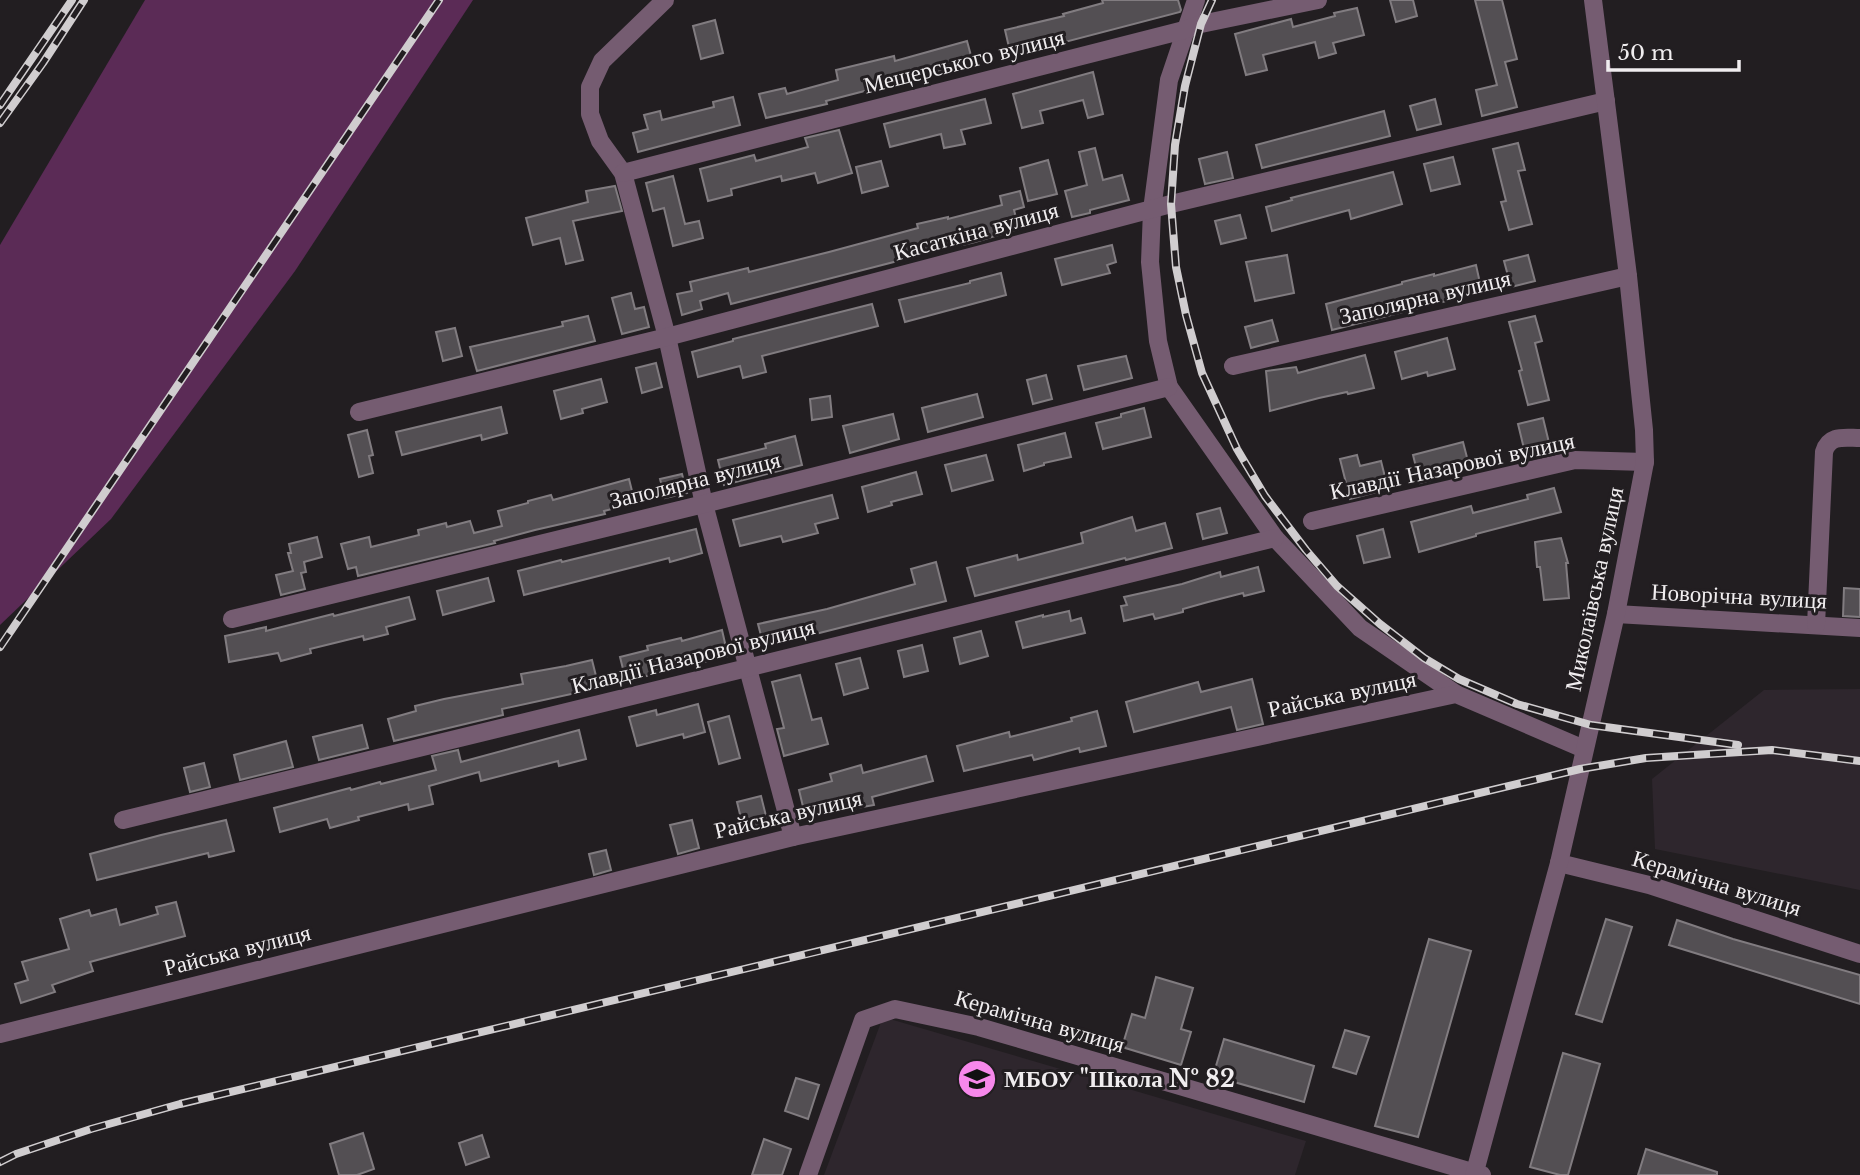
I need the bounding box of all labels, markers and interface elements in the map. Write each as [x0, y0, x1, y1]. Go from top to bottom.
street label: Мещерського вулиця [861, 22, 1068, 100]
scale bar [1608, 28, 1739, 72]
text: 50 m [1618, 40, 1674, 66]
street label: Касаткіна вулиця [891, 195, 1062, 266]
street label: Заполярна вулиця [1337, 264, 1514, 330]
street label: Клавдії Назарової вулиця [1327, 426, 1578, 506]
street label: Заполярна вулиця [607, 445, 784, 515]
street label: Миколаївська вулиця [1559, 484, 1629, 694]
street label: Новорічна вулиця [1650, 577, 1828, 615]
street label: Клавдії Назарової вулиця [568, 612, 818, 700]
street label: Райська вулиця [1265, 665, 1419, 723]
street label: Райська вулиця [711, 783, 865, 845]
street label: Керамічна вулиця [1629, 844, 1805, 922]
street label: Райська вулиця [160, 918, 314, 982]
street label: Керамічна вулиця [952, 983, 1128, 1059]
school or university icon: МБОУ "Школа № 82 [956, 1058, 998, 1100]
place label: МБОУ "Школа № 82 [1004, 1065, 1235, 1093]

